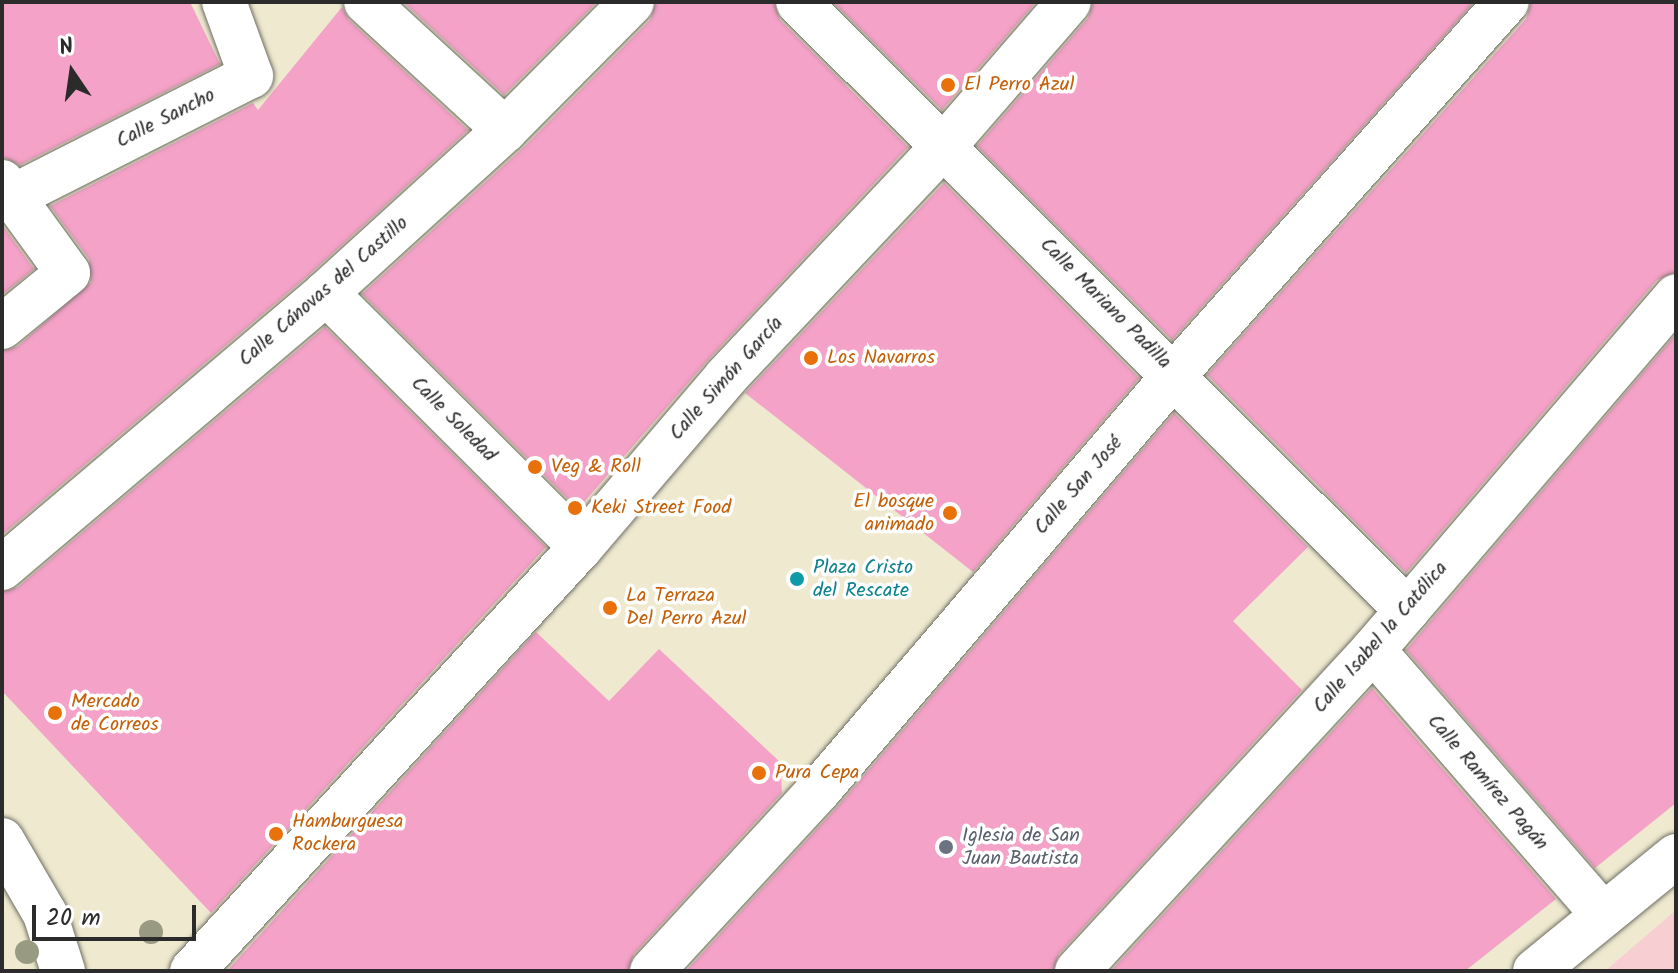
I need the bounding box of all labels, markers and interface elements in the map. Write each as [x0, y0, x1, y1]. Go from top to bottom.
text: N [56, 30, 77, 67]
north arrow [32, 32, 112, 112]
place label: El Perro Azul [964, 73, 1074, 97]
marker: El Perro Azul [939, 76, 957, 94]
street label: Calle Sancho [113, 84, 219, 154]
street label: Calle Cánovas del Castillo [234, 212, 414, 372]
street label: Calle Mariano Padilla [1034, 233, 1176, 375]
street label: Calle Simón García [665, 312, 789, 446]
place label: Los Navarros [827, 346, 935, 370]
marker: Los Navarros [802, 349, 820, 367]
street label: Calle Soledad [405, 372, 501, 468]
street label: Calle San José [1030, 432, 1128, 540]
place label: Veg & Roll [551, 455, 641, 479]
marker: Veg & Roll [526, 458, 544, 476]
place label: El bosque animado [853, 490, 934, 537]
place label: Keki Street Food [591, 496, 731, 520]
marker: Keki Street Food [566, 499, 584, 517]
marker: El bosque animado [941, 504, 959, 522]
place label: Plaza Cristo del Rescate [813, 556, 913, 603]
street label: Calle Isabel la Católica [1309, 557, 1453, 719]
marker: Plaza Cristo del Rescate [788, 570, 806, 588]
place label: La Terraza Del Perro Azul [626, 584, 746, 631]
marker: La Terraza Del Perro Azul [601, 599, 619, 617]
place label: Mercado de Correos [71, 690, 159, 737]
marker: Mercado de Correos [46, 704, 64, 722]
street label: Calle Ramírez Pagán [1421, 710, 1553, 856]
place label: Pura Cepa [775, 761, 859, 785]
marker: Pura Cepa [750, 764, 768, 782]
place label: Hamburguesa Rockera [292, 810, 403, 857]
place label: Iglesia de San Juan Bautista [962, 824, 1080, 871]
marker: Hamburguesa Rockera [267, 825, 285, 843]
marker: Iglesia de San Juan Bautista [937, 838, 955, 856]
scale bar [36, 889, 200, 939]
text: 20 m [46, 899, 101, 938]

